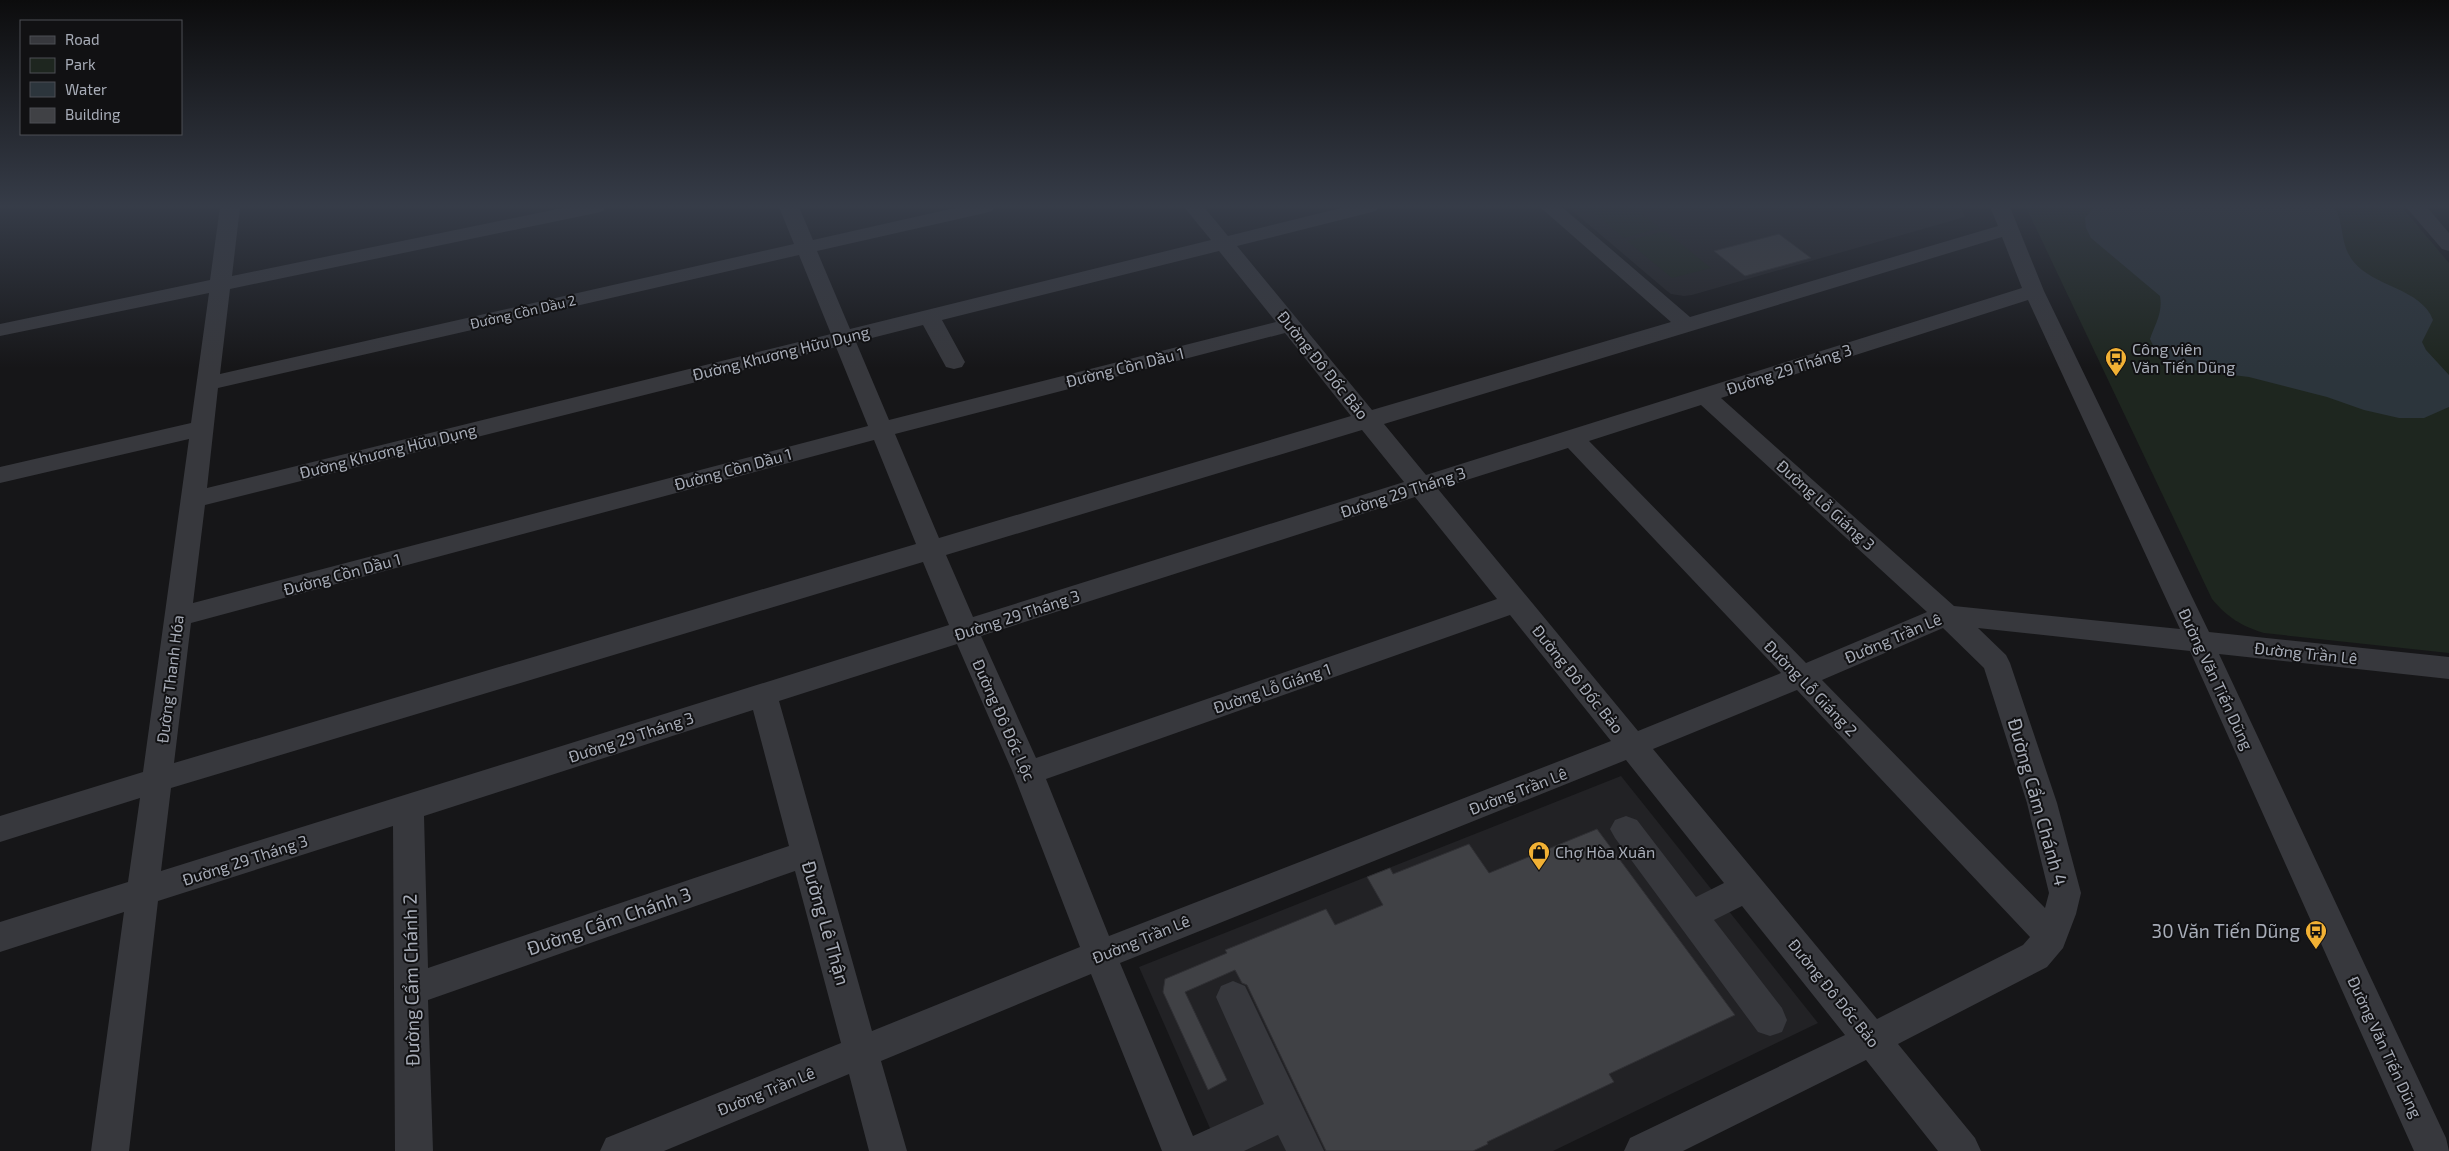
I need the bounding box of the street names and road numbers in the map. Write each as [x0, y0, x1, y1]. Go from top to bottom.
street label: Đường Cồn Dầu 2 [468, 291, 578, 332]
street label: Đường Đô Đốc Bảo [1274, 307, 1373, 423]
street label: Đường Khương Hữu Dụng [690, 321, 871, 384]
street label: Đường 29 Tháng 3 [1724, 339, 1854, 398]
street label: Đường Cồn Dầu 1 [1064, 343, 1186, 390]
street label: Đường Khương Hữu Dụng [297, 419, 478, 482]
street label: Đường Cồn Dầu 1 [672, 444, 794, 493]
street label: Đường Lỗ Giáng 3 [1773, 456, 1879, 554]
street label: Đường 29 Tháng 3 [1338, 462, 1468, 521]
street label: Đường Cồn Dầu 1 [281, 549, 403, 598]
street label: Đường 29 Tháng 3 [952, 585, 1082, 644]
street label: Đường Văn Tiến Dũng [2175, 605, 2258, 753]
street label: Đường Trần Lê [1841, 609, 1944, 667]
street label: Đường Thanh Hóa [152, 614, 187, 744]
street label: Đường Đô Đốc Bảo [1529, 621, 1628, 737]
street label: Đường Lỗ Giáng 2 [1761, 636, 1862, 739]
street label: Đường Trần Lê [2254, 638, 2359, 667]
street label: Đường Đô Đốc Lộc [969, 656, 1040, 784]
street label: Đường Lỗ Giáng 1 [1211, 659, 1333, 717]
street label: Đường 29 Tháng 3 [566, 707, 696, 766]
street label: Đường Cẩm Chánh 4 [2004, 715, 2073, 888]
street label: Đường Trần Lê [1466, 763, 1570, 818]
street label: Đường 29 Tháng 3 [180, 830, 310, 889]
street label: Đường Lê Thận [798, 858, 855, 988]
street label: Đường Cẩm Chánh 3 [524, 882, 694, 959]
street label: Đường Cẩm Chánh 2 [397, 894, 424, 1066]
street label: Đường Trần Lê [1089, 910, 1192, 967]
street label: Đường Đô Đốc Bảo [1785, 935, 1884, 1051]
street label: Đường Văn Tiến Dũng [2344, 973, 2427, 1121]
street label: Đường Trần Lê [714, 1062, 817, 1119]

